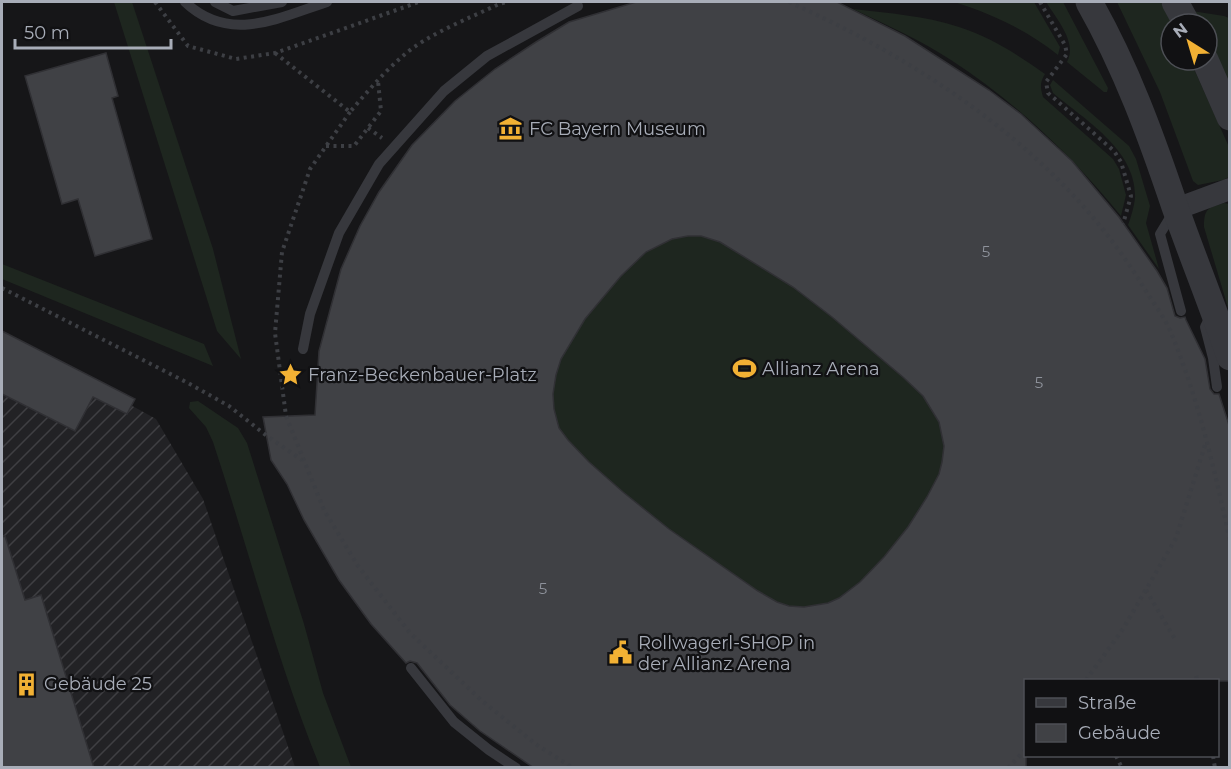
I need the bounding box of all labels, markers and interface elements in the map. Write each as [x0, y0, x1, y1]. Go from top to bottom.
scale bar [15, 12, 171, 50]
north arrow [1159, 12, 1219, 72]
text: N [1169, 19, 1191, 42]
text: 50 m [24, 22, 70, 44]
museum icon: FC Bayern Museum [498, 116, 524, 142]
place label: FC Bayern Museum [529, 118, 706, 140]
house number: 5 [982, 242, 990, 261]
sports icon: Allianz Arena [731, 356, 757, 382]
place label: Allianz Arena [762, 358, 880, 380]
place icon: Franz-Beckenbauer-Platz [277, 362, 303, 388]
place label: Franz-Beckenbauer-Platz [308, 364, 537, 386]
house number: 5 [1035, 373, 1043, 392]
house number: 5 [539, 579, 547, 598]
place label: Rollwagerl-SHOP in der Allianz Arena [638, 632, 815, 675]
public building icon: Rollwagerl-SHOP in der Allianz Arena [607, 640, 633, 666]
building icon: Gebäude 25 [13, 671, 39, 697]
place label: Gebäude 25 [44, 673, 152, 695]
legend [1024, 679, 1219, 757]
text: Straße [1078, 692, 1137, 714]
text: Gebäude [1078, 722, 1161, 744]

